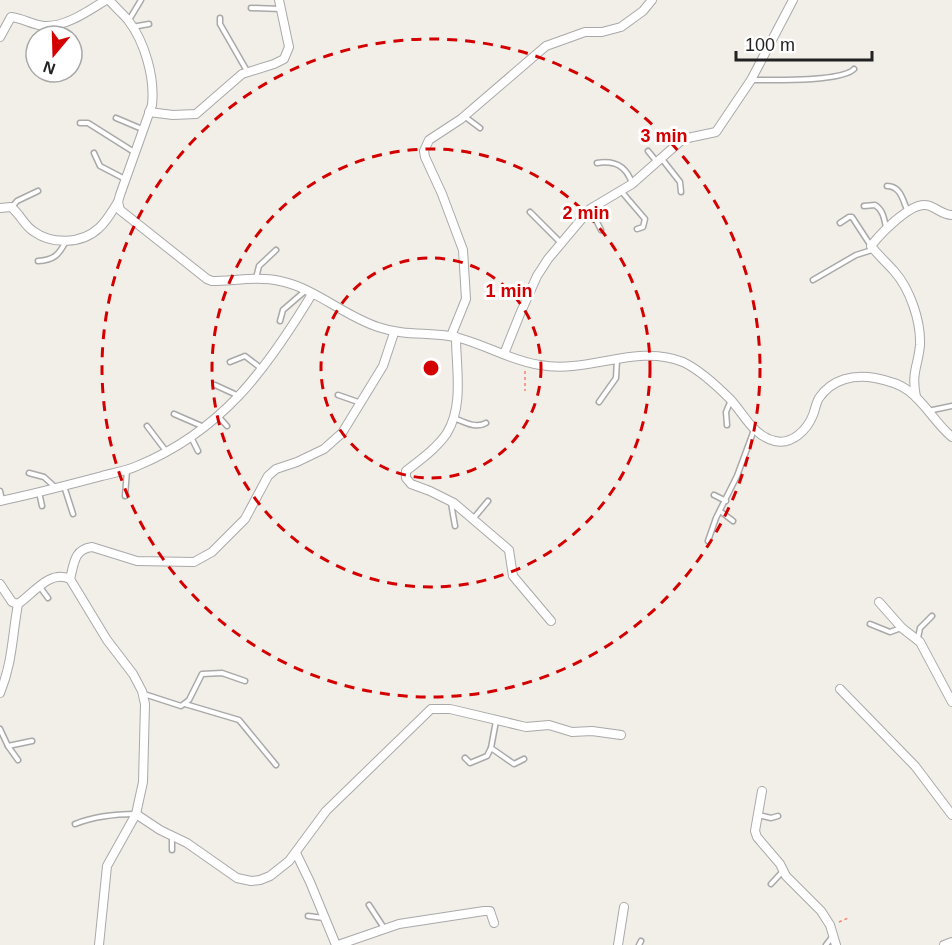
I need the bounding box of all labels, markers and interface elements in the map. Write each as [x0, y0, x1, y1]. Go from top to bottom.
north arrow [24, 24, 84, 84]
scale bar [736, 24, 872, 62]
text: 100 m [745, 35, 795, 55]
text: N [41, 58, 58, 78]
text: 3 min [640, 126, 688, 146]
text: 2 min [562, 203, 610, 223]
text: 1 min [485, 281, 533, 301]
centre of rings [421, 358, 441, 378]

